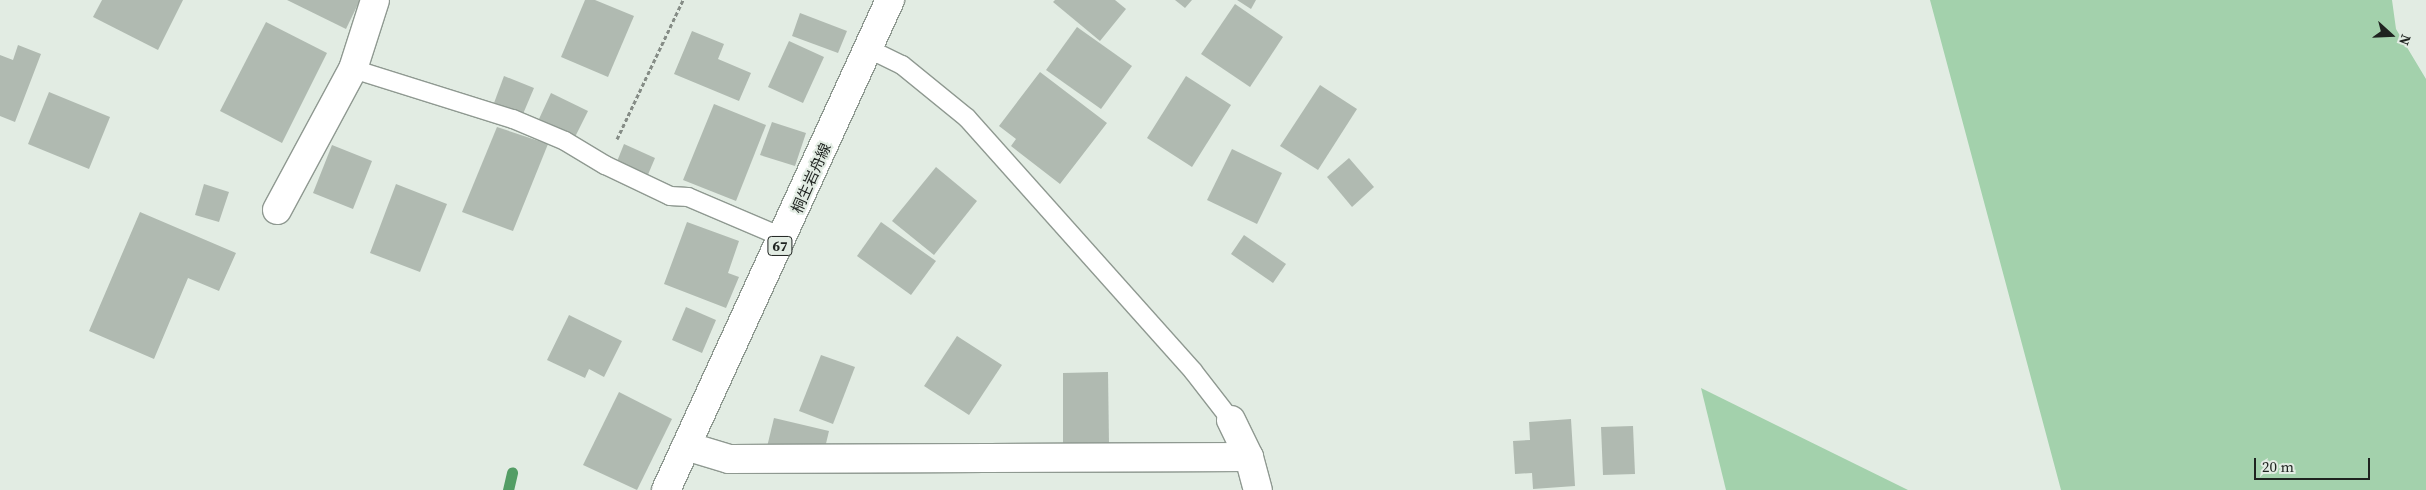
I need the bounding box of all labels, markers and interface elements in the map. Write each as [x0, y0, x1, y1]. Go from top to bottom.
north arrow [2366, 10, 2416, 60]
text: N [2394, 32, 2416, 48]
street label: 桐生岩舟線 [788, 140, 834, 216]
road number: 67 [766, 235, 794, 258]
scale bar [2256, 448, 2372, 480]
text: 20 m [2262, 456, 2294, 477]

